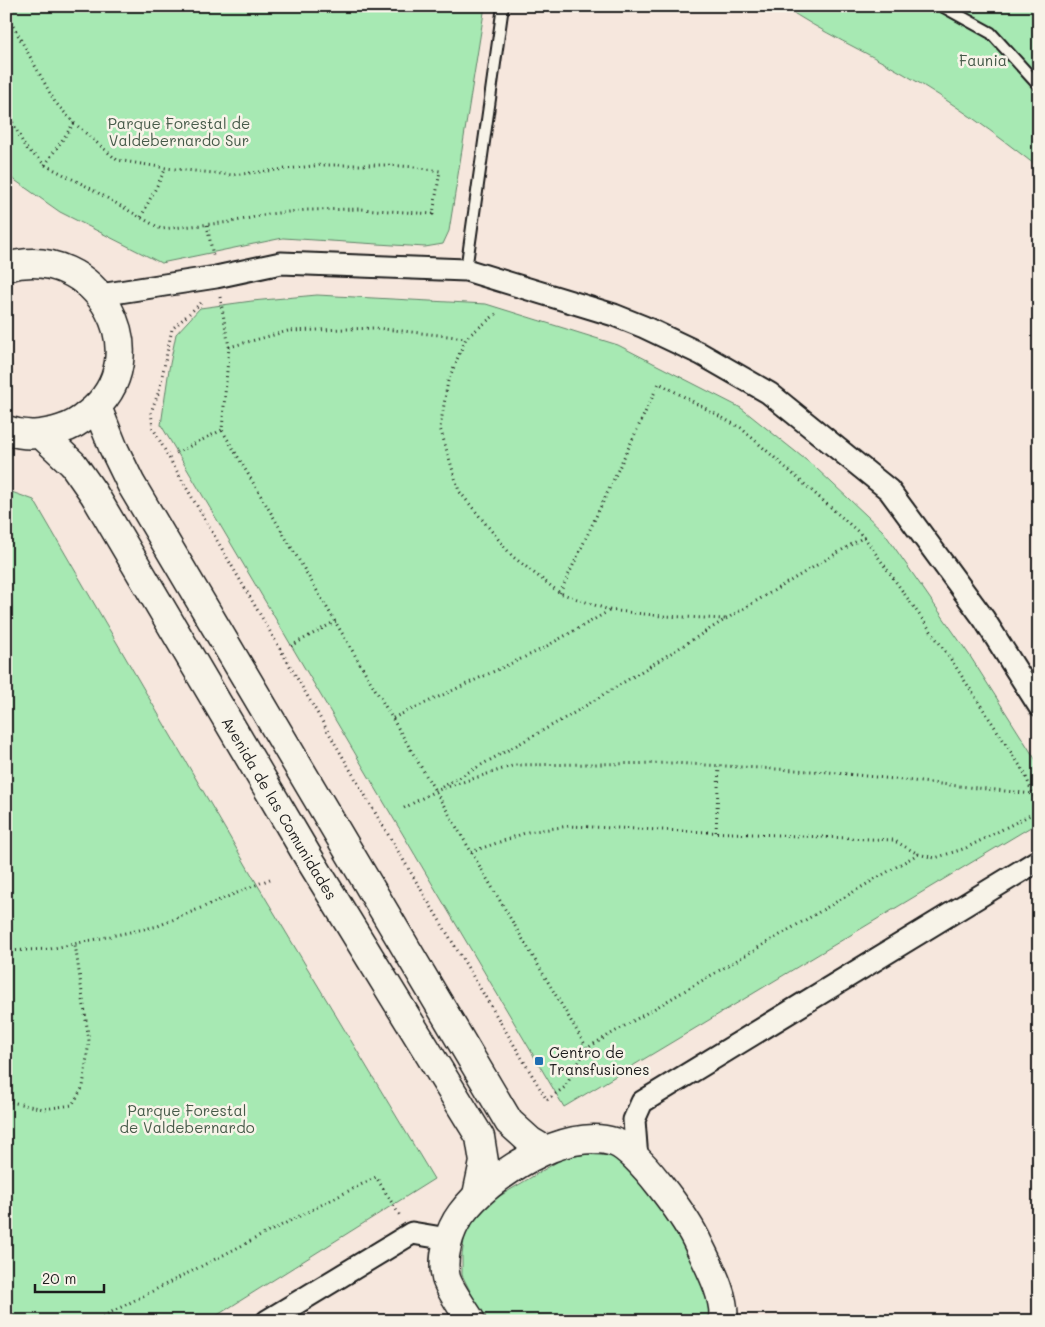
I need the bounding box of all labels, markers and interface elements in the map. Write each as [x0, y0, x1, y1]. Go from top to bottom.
park label: Faunia [959, 50, 1007, 70]
park label: Parque Forestal de Valdebernardo Sur [108, 113, 250, 150]
street label: Avenida de las Comunidades [218, 713, 342, 903]
place label: Centro de Transfusiones [549, 1042, 650, 1079]
marker: Centro de Transfusiones [533, 1055, 545, 1067]
park label: Parque Forestal de Valdebernardo [119, 1100, 255, 1137]
scale bar [35, 1262, 104, 1294]
text: 20 m [42, 1268, 76, 1288]

